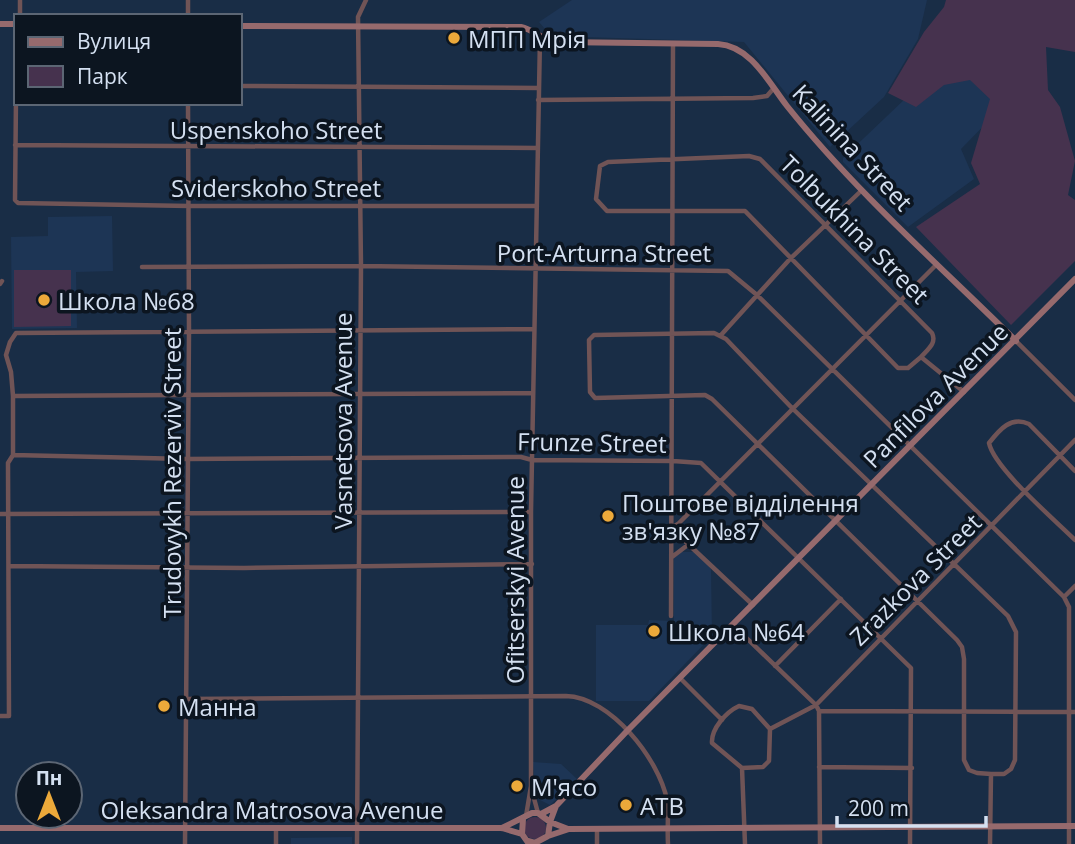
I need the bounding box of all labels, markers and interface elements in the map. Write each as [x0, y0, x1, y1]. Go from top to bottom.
legend [14, 14, 242, 105]
place label: МПП Мрія [468, 22, 586, 55]
text: Вулиця [77, 27, 151, 55]
marker: МПП Мрія [446, 30, 462, 46]
text: Парк [77, 62, 128, 90]
street label: Kalinina Street [786, 76, 920, 218]
street label: Uspenskoho Street [170, 113, 382, 146]
street label: Tolbukhina Street [773, 147, 937, 311]
street label: Sviderskoho Street [171, 171, 381, 204]
street label: Port-Arturna Street [497, 236, 711, 269]
place label: Школа №68 [58, 284, 195, 317]
marker: Школа №68 [36, 292, 52, 308]
street label: Vasnetsova Avenue [326, 313, 359, 529]
street label: Panfilova Avenue [855, 315, 1015, 475]
street label: Trudovykh Rezerviv Street [155, 328, 188, 618]
street label: Frunze Street [517, 424, 667, 460]
street label: Ofitserskyi Avenue [498, 476, 531, 684]
place label: Поштове відділення зв'язку №87 [622, 486, 859, 547]
street label: Zrazkova Street [842, 506, 988, 652]
marker: Поштове відділення зв'язку №87 [600, 508, 616, 524]
place label: Школа №64 [668, 615, 805, 648]
marker: Школа №64 [646, 623, 662, 639]
place label: Манна [178, 690, 257, 723]
marker: Манна [156, 698, 172, 714]
north arrow [14, 760, 84, 830]
text: Пн [36, 765, 62, 791]
place label: М'ясо [531, 770, 597, 803]
marker: М'ясо [509, 778, 525, 794]
scale bar [837, 784, 986, 828]
place label: ATB [640, 789, 684, 822]
street label: Oleksandra Matrosova Avenue [100, 793, 444, 826]
text: 200 m [848, 794, 909, 822]
marker: ATB [618, 797, 634, 813]

